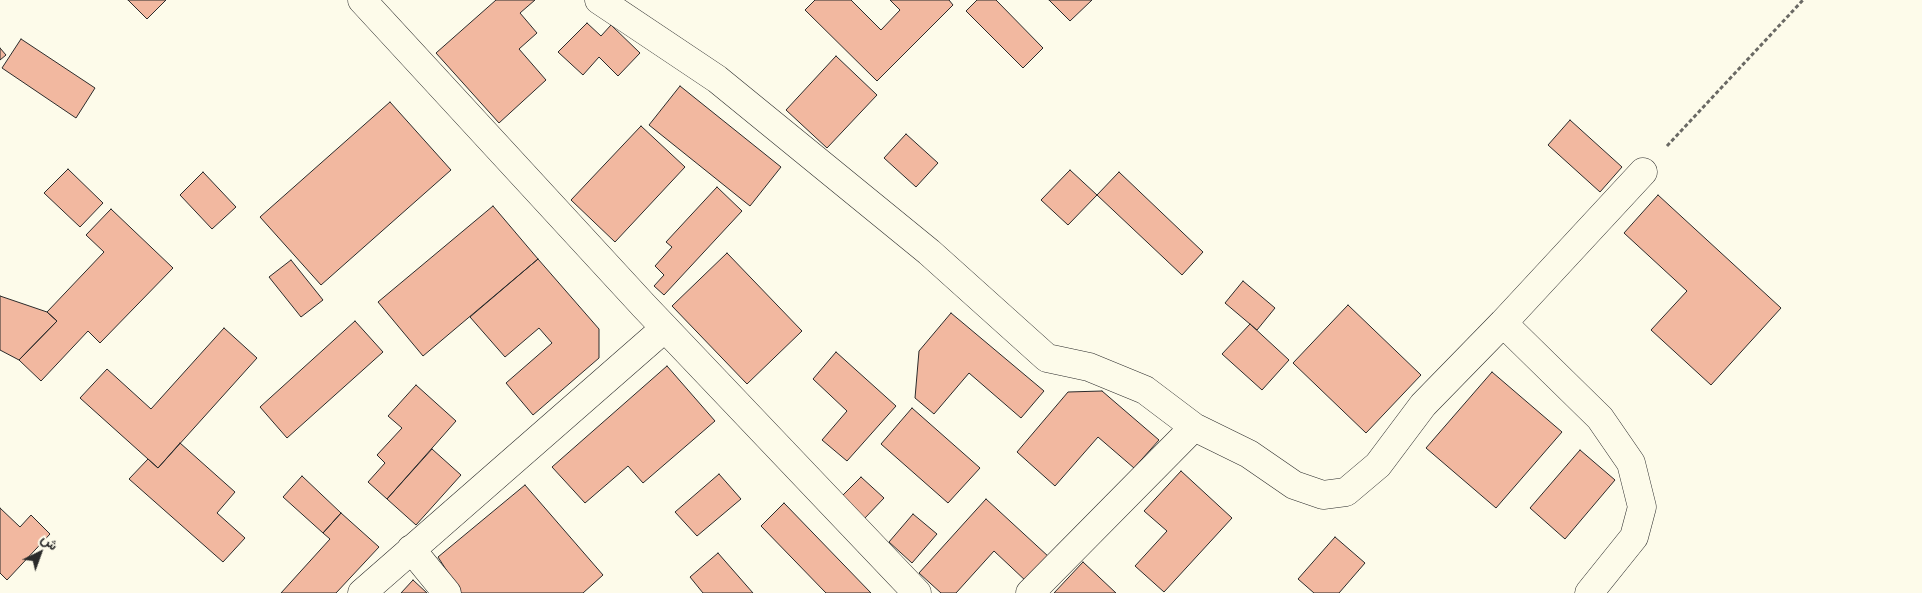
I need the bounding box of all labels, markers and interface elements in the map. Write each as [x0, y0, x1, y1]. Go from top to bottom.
north arrow [15, 528, 65, 578]
text: ش [38, 530, 62, 554]

